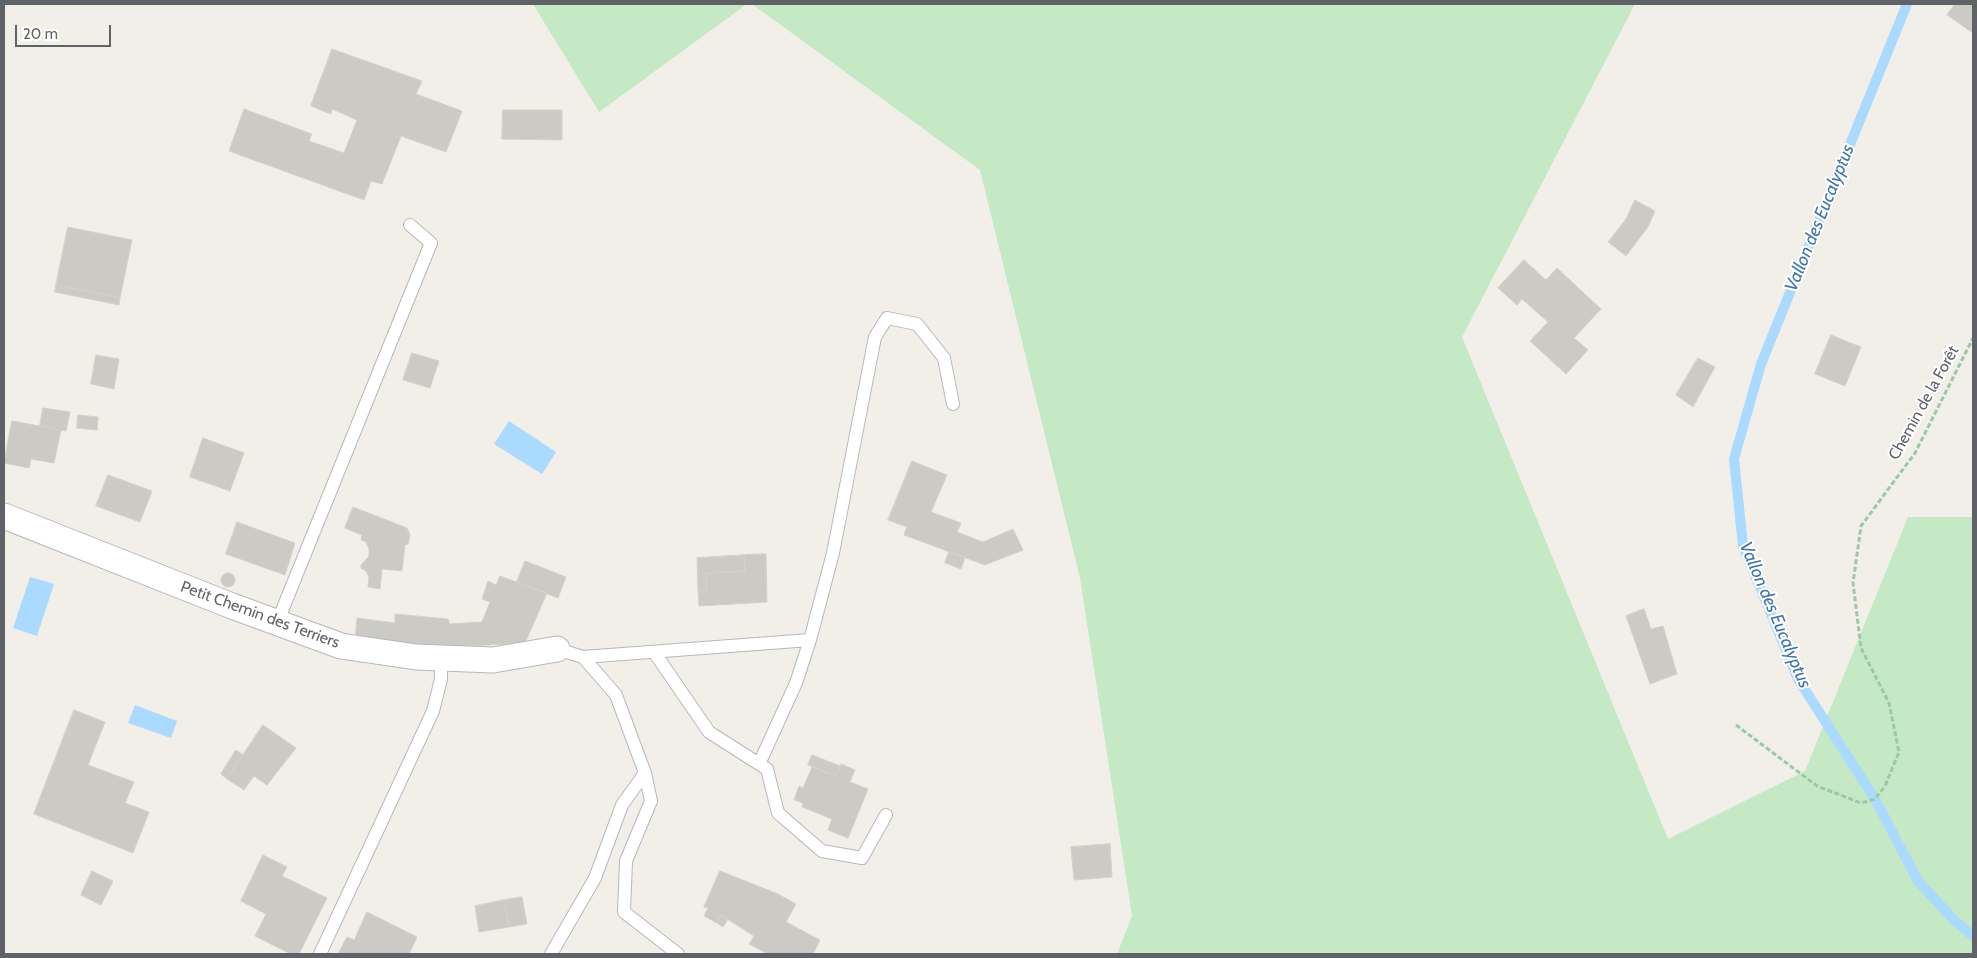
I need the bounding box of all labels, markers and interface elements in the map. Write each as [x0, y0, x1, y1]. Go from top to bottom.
scale bar [18, 15, 114, 47]
text: 20 m [23, 25, 58, 43]
water label: Vallon des Eucalyptus [1781, 141, 1859, 295]
street label: Chemin de la Forêt [1885, 343, 1963, 463]
water label: Vallon des Eucalyptus [1734, 539, 1816, 691]
street label: Petit Chemin des Terriers [178, 577, 342, 653]

